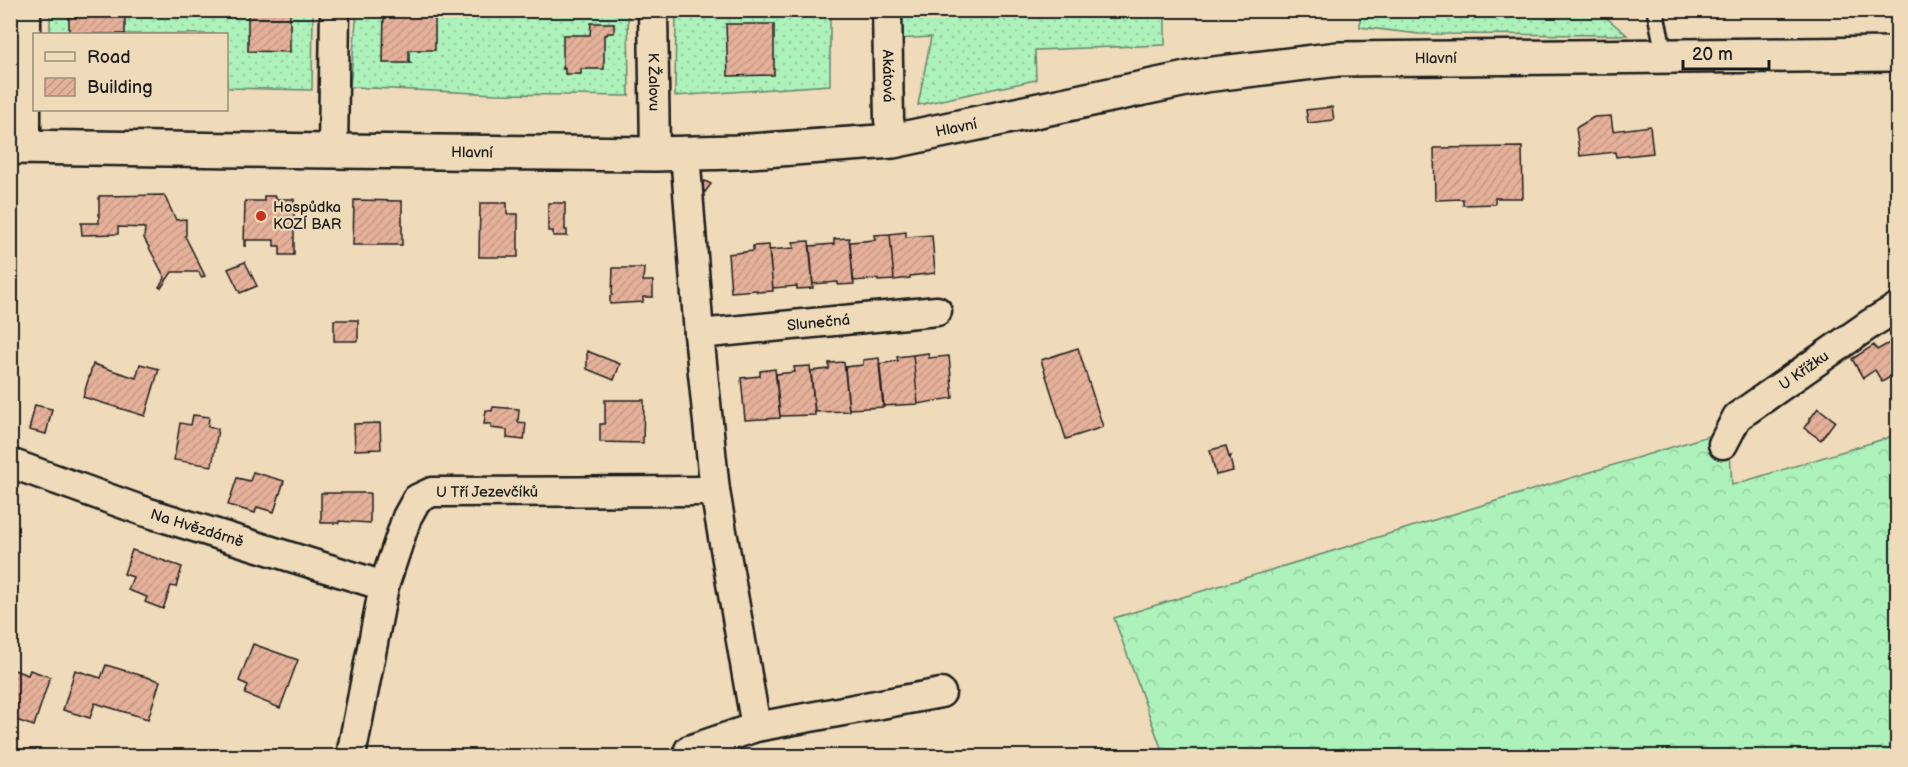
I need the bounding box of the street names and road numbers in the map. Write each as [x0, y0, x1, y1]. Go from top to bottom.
street label: Akátová [878, 49, 898, 103]
street label: Hlavní [1415, 49, 1457, 68]
street label: K Žalovu [644, 53, 663, 111]
street label: Hlavní [934, 114, 979, 142]
street label: Hlavní [451, 143, 493, 162]
street label: Slunečná [786, 310, 851, 335]
street label: U Křížku [1775, 347, 1833, 395]
street label: U Tří Jezevčíků [436, 483, 538, 502]
street label: Na Hvězdárně [148, 505, 246, 552]

